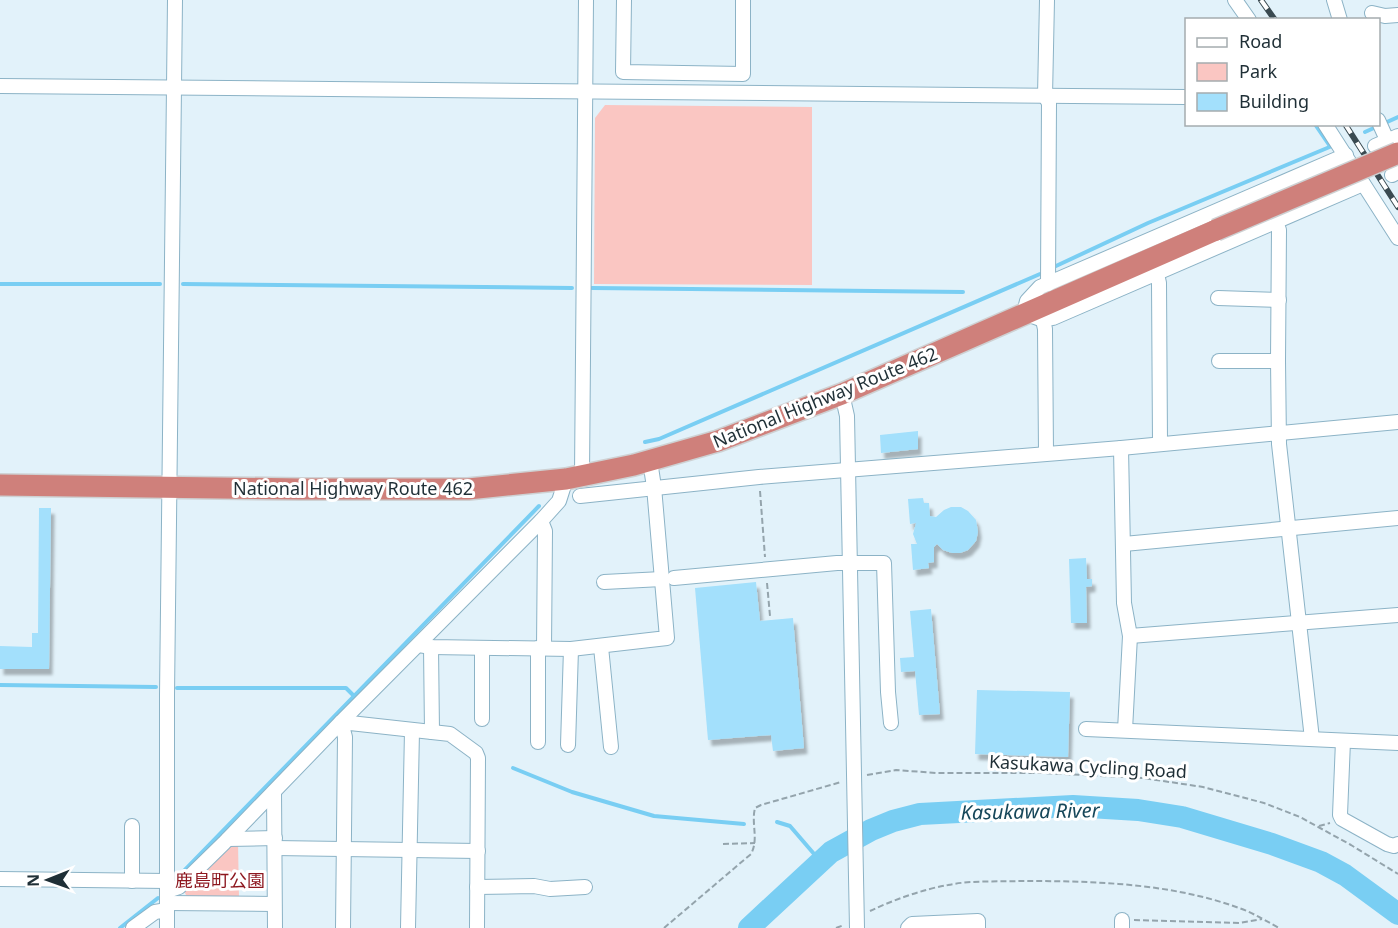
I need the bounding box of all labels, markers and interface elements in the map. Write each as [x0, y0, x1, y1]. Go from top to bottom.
legend [1185, 18, 1380, 126]
text: Road [1239, 29, 1282, 53]
text: Park [1239, 59, 1277, 83]
text: Building [1239, 89, 1309, 113]
street label: National Highway Route 462 [709, 341, 941, 453]
street label: National Highway Route 462 [233, 476, 473, 500]
street label: Kasukawa Cycling Road [988, 749, 1188, 783]
water label: Kasukawa River [960, 796, 1101, 826]
north arrow [18, 850, 78, 910]
park label: 鹿島町公園 [175, 868, 265, 892]
text: N [22, 874, 44, 887]

